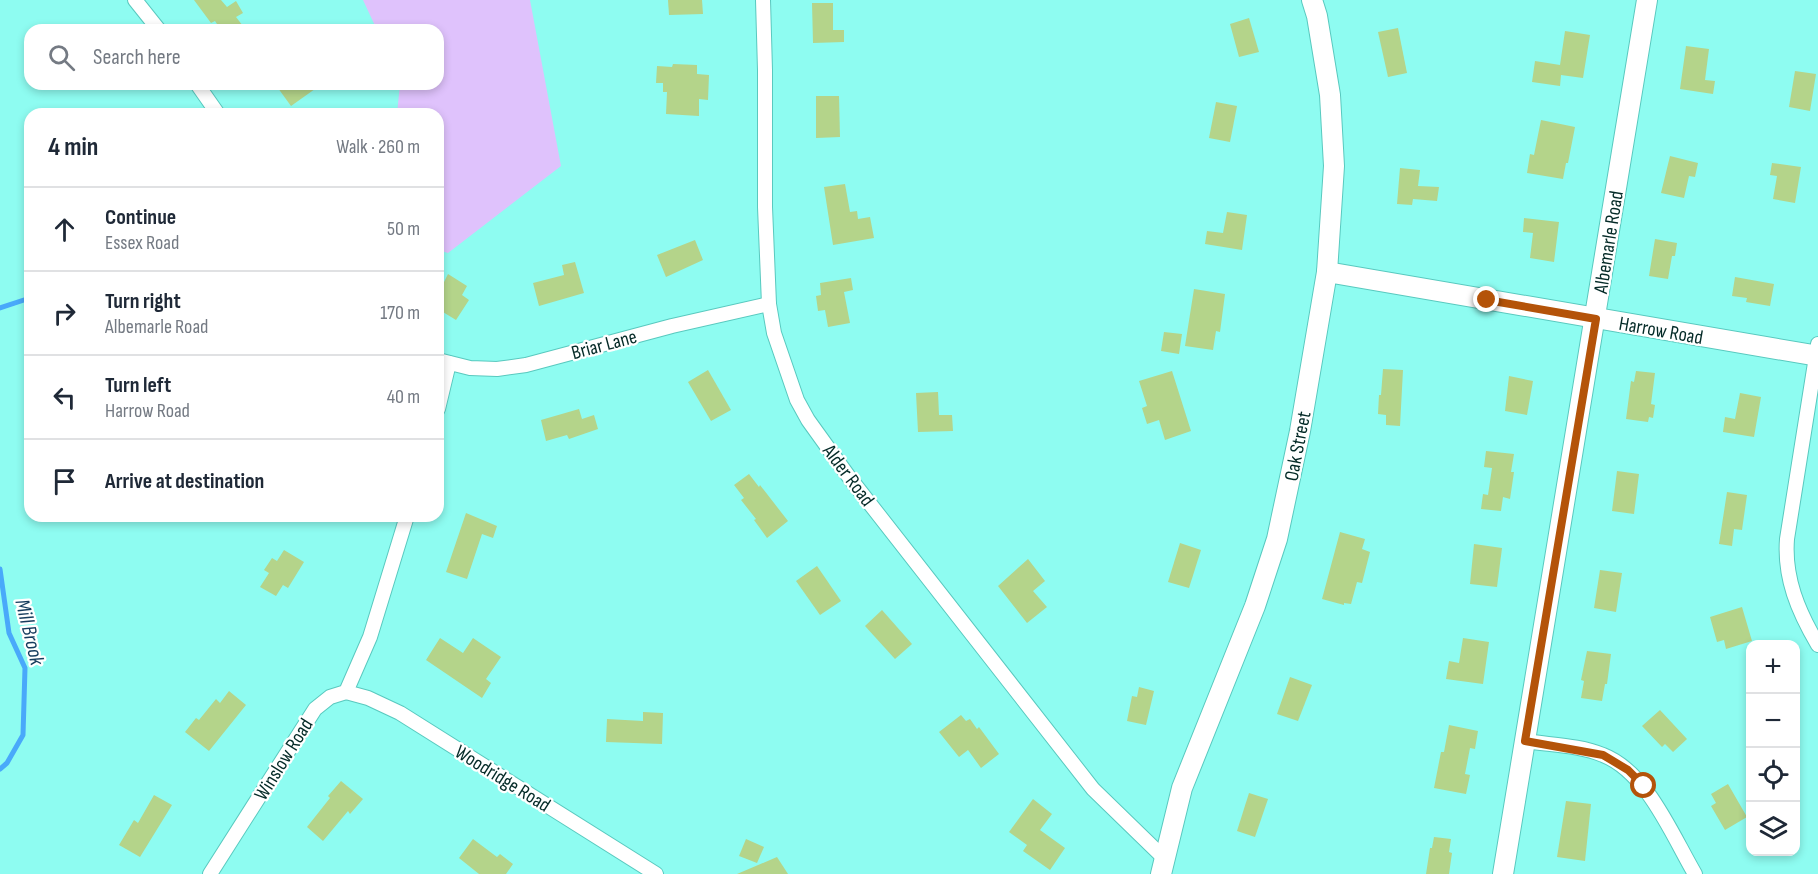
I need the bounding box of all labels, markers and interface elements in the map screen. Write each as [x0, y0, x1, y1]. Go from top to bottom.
search box [24, 24, 444, 90]
icon: search [45, 41, 78, 74]
text: Search here [93, 44, 180, 71]
text: 4 min [48, 132, 98, 163]
text: Walk · 260 m [336, 135, 420, 159]
street label: Albemarle Road [1589, 189, 1629, 296]
text: Continue [105, 204, 176, 231]
icon: ahead [48, 213, 81, 246]
text: 50 m [387, 217, 420, 241]
text: Essex Road [105, 231, 179, 255]
route end [1473, 286, 1499, 312]
text: Turn right [105, 288, 181, 315]
icon: right [48, 297, 81, 330]
text: 170 m [380, 301, 420, 325]
street label: Harrow Road [1617, 312, 1705, 350]
text: Albemarle Road [105, 315, 208, 339]
street label: Briar Lane [569, 325, 640, 365]
text: Turn left [105, 372, 171, 399]
icon: left [48, 381, 81, 414]
text: 40 m [387, 385, 420, 409]
text: Harrow Road [105, 399, 190, 423]
street label: Oak Street [1279, 409, 1316, 483]
street label: Alder Road [817, 439, 879, 511]
icon: arrive [48, 465, 81, 498]
text: Arrive at destination [105, 468, 264, 495]
water label: Mill Brook [9, 597, 50, 669]
map controls [1746, 640, 1800, 856]
button: + [1746, 640, 1800, 694]
button: − [1746, 694, 1800, 748]
street label: Winslow Road [249, 714, 318, 805]
street label: Woodridge Road [450, 740, 555, 818]
button: locate [1746, 748, 1800, 802]
route start [1630, 772, 1656, 798]
button: layers [1746, 802, 1800, 856]

